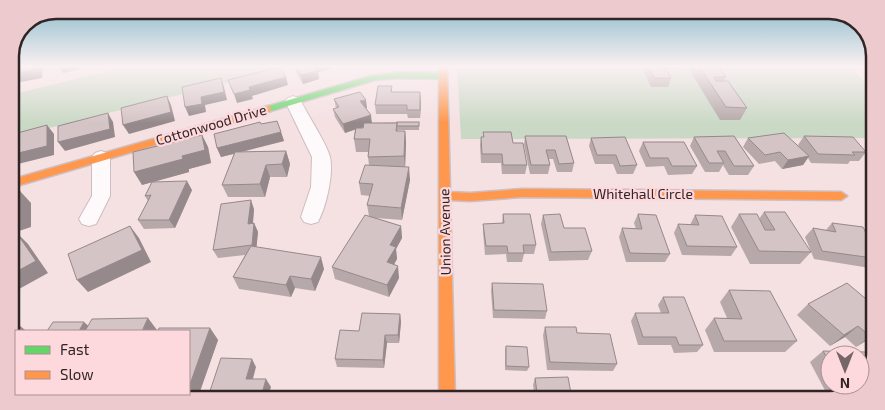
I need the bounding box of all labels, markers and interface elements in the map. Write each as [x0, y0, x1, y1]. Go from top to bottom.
street label: Cottonwood Drive [154, 101, 268, 148]
street label: Whitehall Circle [593, 185, 693, 202]
street label: Union Avenue [435, 189, 454, 276]
legend [15, 330, 190, 395]
text: Fast [60, 340, 90, 358]
north arrow [820, 345, 870, 395]
text: Slow [60, 365, 94, 383]
text: N [840, 375, 850, 392]

